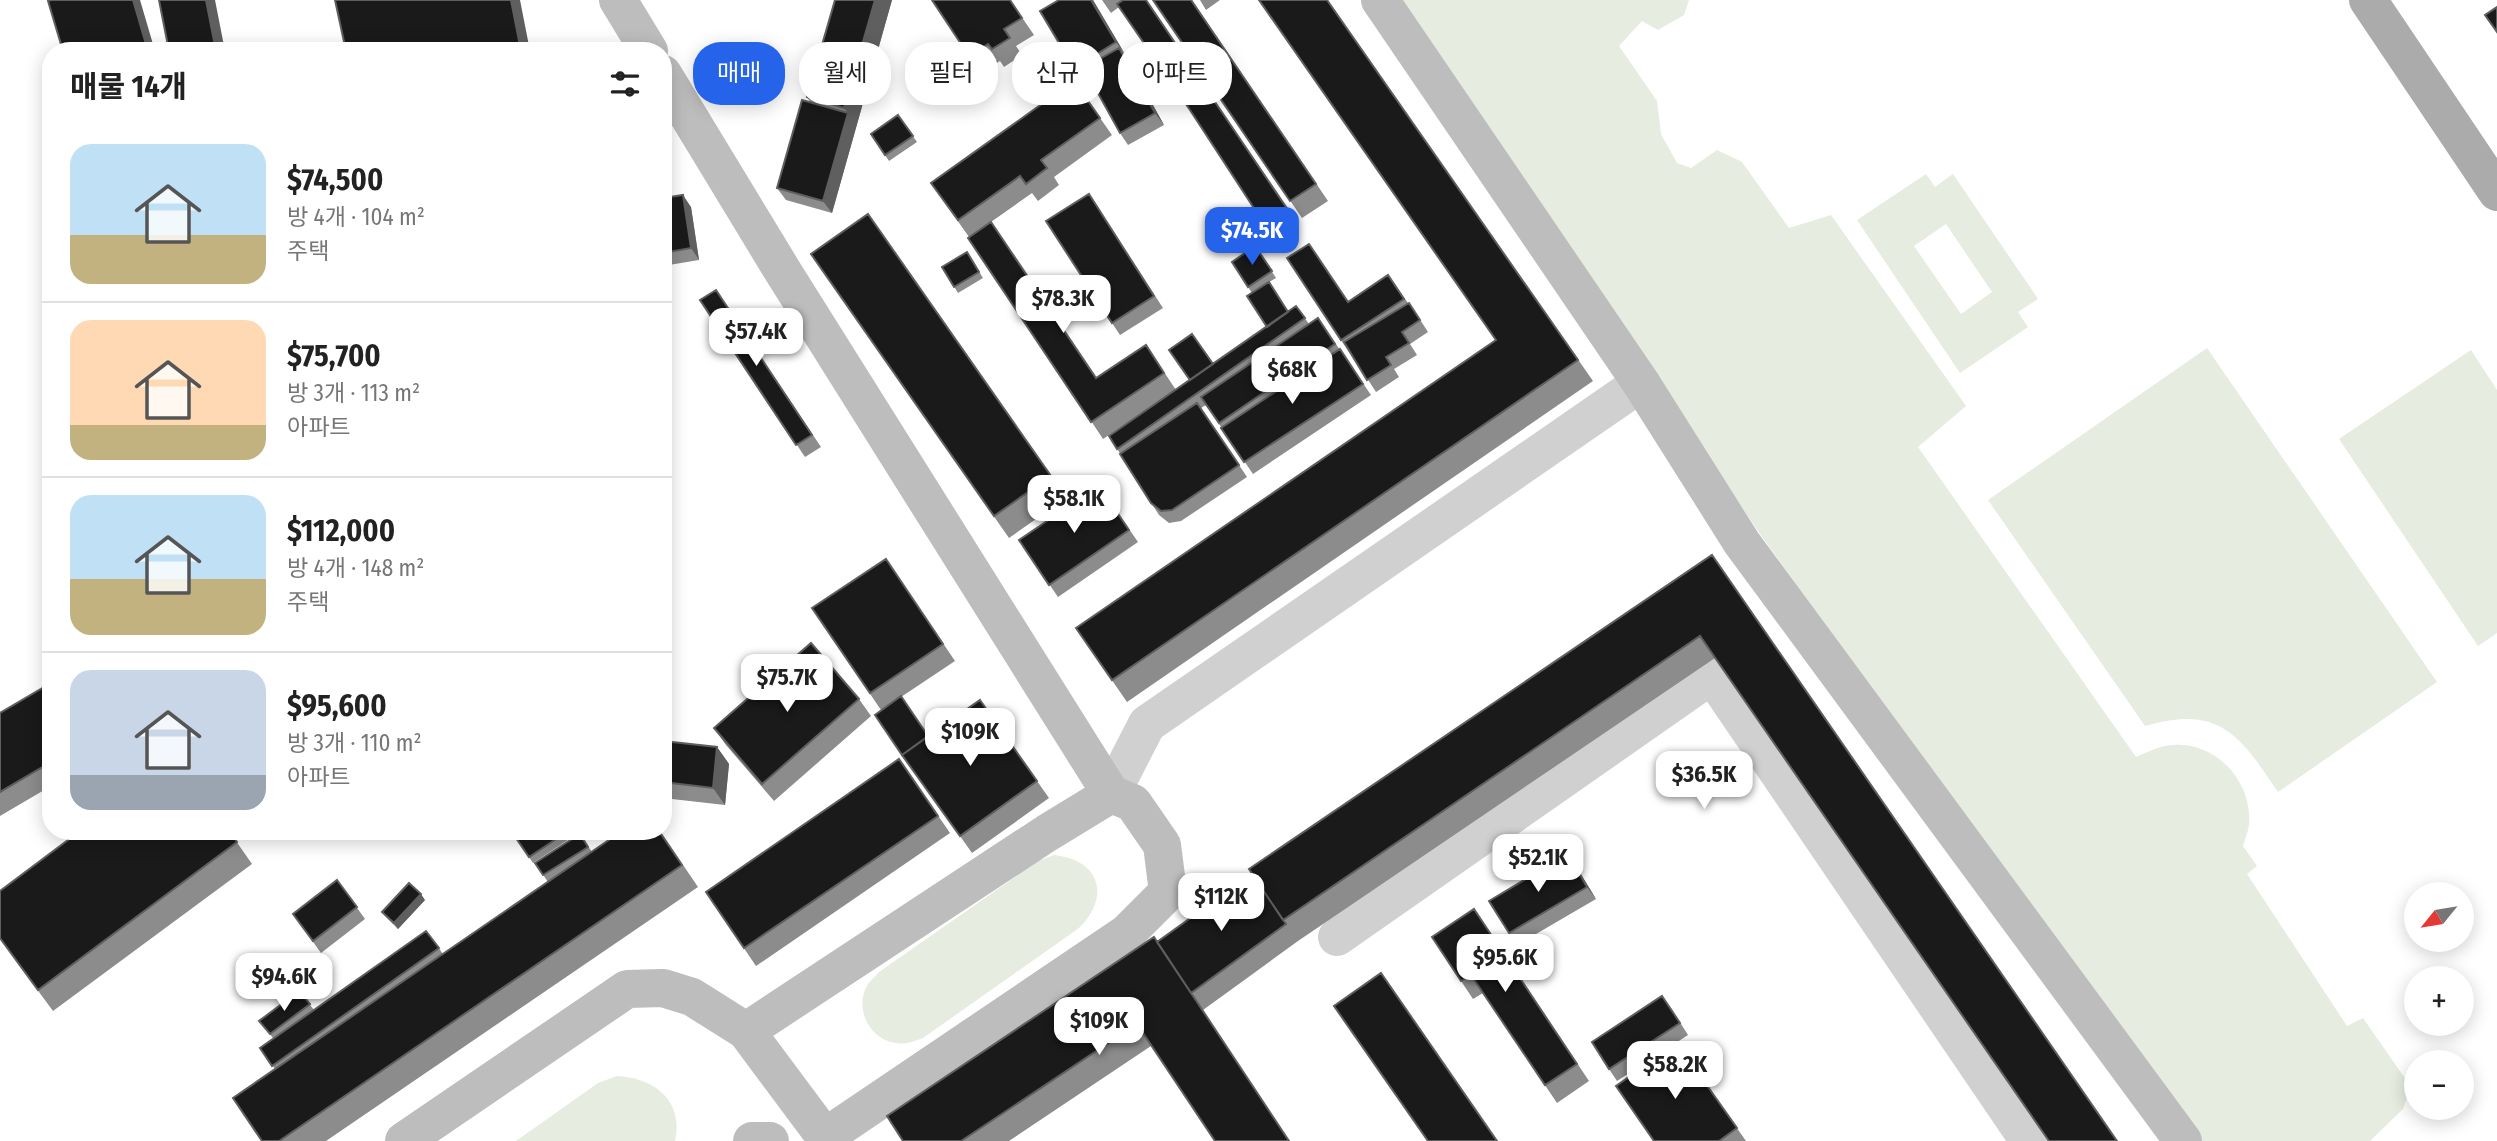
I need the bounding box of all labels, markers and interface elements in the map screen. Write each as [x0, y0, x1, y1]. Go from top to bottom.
chip: 매매 [693, 42, 785, 105]
chip: 월세 [799, 42, 891, 105]
chip: 필터 [905, 42, 998, 105]
chip: 신규 [1012, 42, 1104, 105]
chip: 아파트 [1118, 42, 1232, 105]
icon: filters [606, 65, 644, 103]
text: 매물 14개 [70, 69, 187, 105]
text: $74,500 [287, 162, 383, 198]
icon: home [126, 172, 210, 256]
text: 방 4개 · 104 m² [287, 203, 425, 231]
pin: $74.5K [1195, 208, 1309, 267]
text: $74.5K [1221, 216, 1283, 244]
text: 주택 [287, 237, 329, 265]
pin: $78.3K [1006, 276, 1120, 335]
text: $78.3K [1032, 284, 1094, 312]
pin: $57.4K [699, 308, 813, 368]
text: $57.4K [725, 317, 787, 345]
text: $75,700 [287, 338, 381, 374]
pin: $68K [1251, 346, 1333, 406]
icon: home [126, 348, 210, 432]
text: $68K [1268, 355, 1317, 383]
text: 방 3개 · 113 m² [287, 379, 420, 407]
text: 아파트 [287, 413, 350, 441]
pin: $58.1K [1017, 476, 1131, 535]
text: $58.1K [1044, 484, 1104, 512]
text: $112,000 [287, 513, 395, 549]
icon: home [126, 523, 210, 607]
text: 방 4개 · 148 m² [287, 554, 424, 582]
text: 주택 [287, 588, 329, 616]
pin: $75.7K [730, 654, 844, 714]
text: $75.7K [757, 663, 817, 691]
text: $95,600 [287, 688, 387, 724]
icon: home [126, 698, 210, 782]
pin: $109K [921, 708, 1019, 768]
text: $109K [941, 717, 999, 745]
text: 방 3개 · 110 m² [287, 729, 422, 757]
pin: $36.5K [1647, 752, 1761, 811]
text: $36.5K [1672, 760, 1736, 788]
text: 아파트 [287, 763, 350, 791]
pin: $52.1K [1481, 834, 1595, 894]
text: $52.1K [1508, 843, 1568, 871]
pin: $112K [1172, 874, 1270, 933]
text: $112K [1194, 882, 1248, 910]
north arrow [2404, 882, 2474, 952]
map controls [2404, 882, 2474, 1120]
pin: $95.6K [1448, 934, 1562, 994]
text: $95.6K [1473, 943, 1537, 971]
pin: $94.6K [227, 954, 341, 1013]
text: $94.6K [251, 962, 317, 990]
button: + [2404, 966, 2474, 1036]
pin: $109K [1050, 998, 1148, 1057]
text: $109K [1070, 1006, 1128, 1034]
pin: $58.2K [1618, 1042, 1732, 1101]
text: $58.2K [1643, 1050, 1707, 1078]
button: − [2404, 1050, 2474, 1120]

